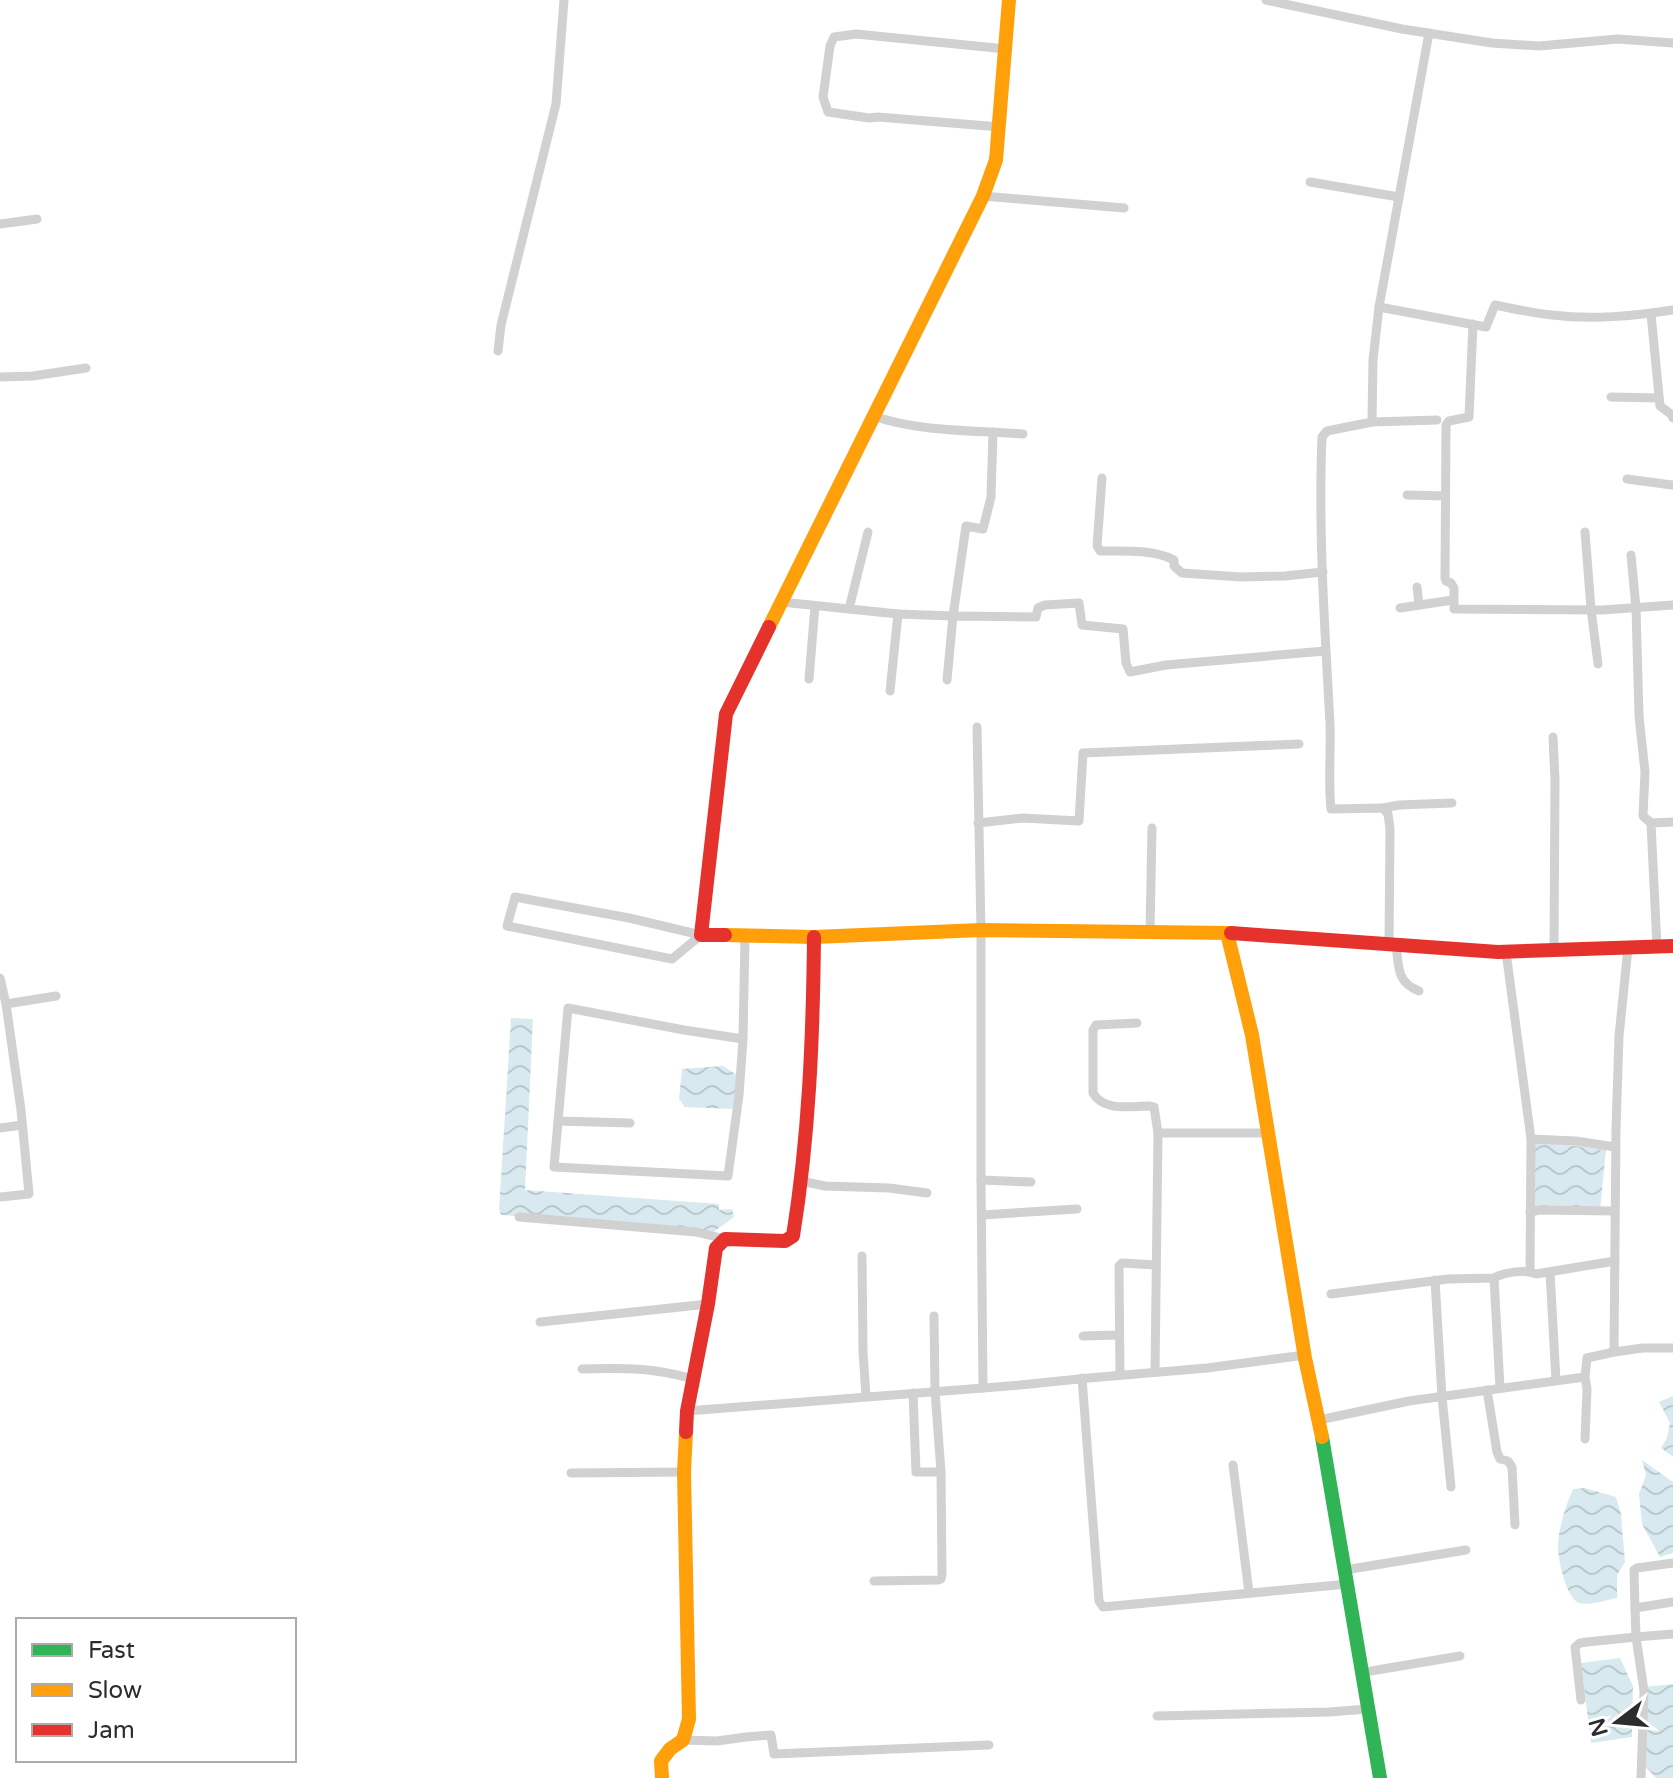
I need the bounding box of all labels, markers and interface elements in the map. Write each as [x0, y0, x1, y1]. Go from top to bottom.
legend [16, 1618, 296, 1762]
text: Fast [88, 1636, 135, 1665]
text: Slow [88, 1676, 142, 1705]
north arrow [1577, 1682, 1657, 1762]
text: N [1584, 1715, 1614, 1739]
text: Jam [88, 1716, 135, 1745]

